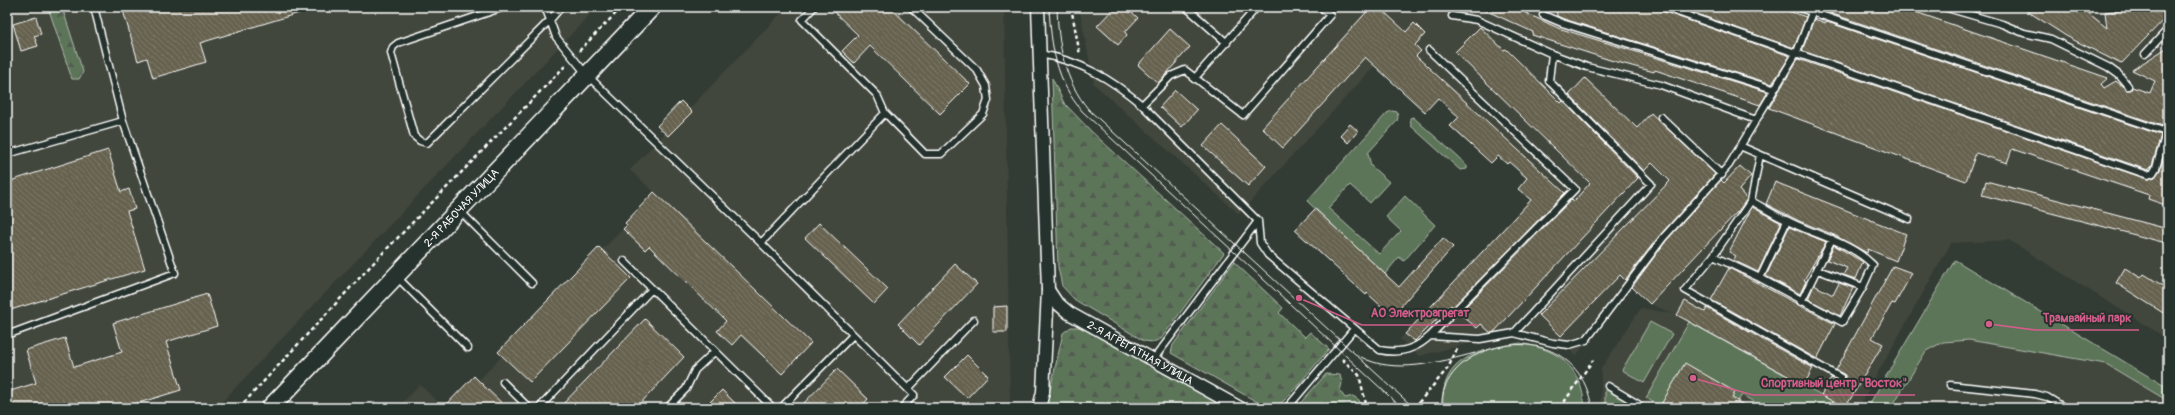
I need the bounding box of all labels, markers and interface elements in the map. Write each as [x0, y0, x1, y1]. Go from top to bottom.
street label: 2-Я РАБОЧАЯ УЛИЦА [421, 166, 501, 249]
callout: АО Электроагрегат [1362, 301, 1477, 325]
text: АО Электроагрегат [1371, 306, 1470, 321]
callout: Трамвайный парк [2035, 306, 2139, 330]
text: Трамвайный парк [2042, 311, 2132, 326]
street label: 2-Я АГРЕГАТНАЯ УЛИЦА [1085, 318, 1196, 387]
callout: Спортивный центр "Восток" [1753, 371, 1915, 395]
text: Спортивный центр "Восток" [1761, 376, 1907, 391]

